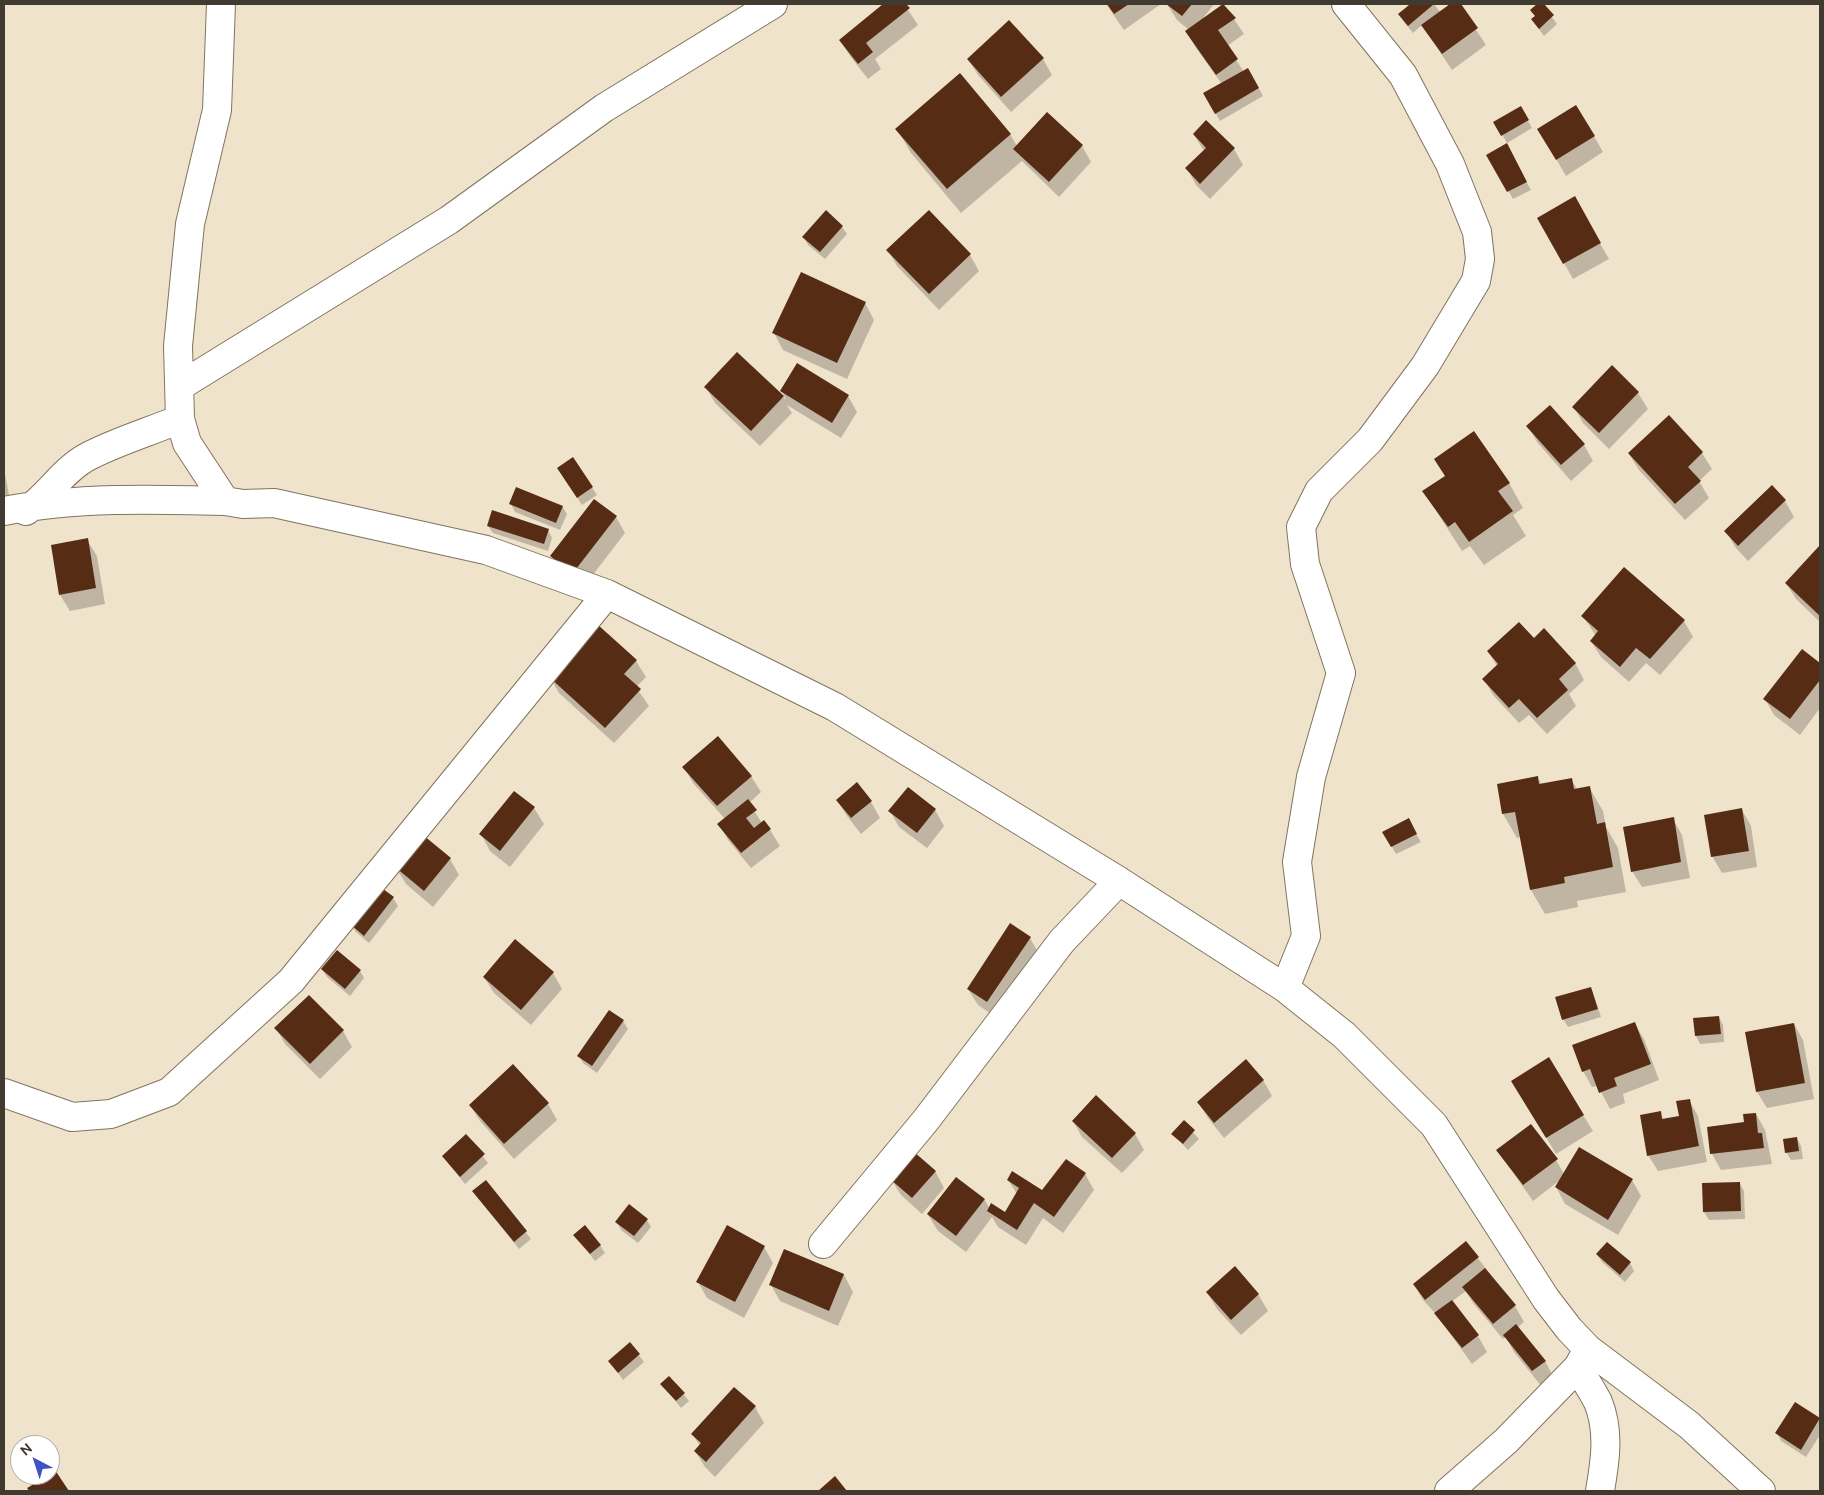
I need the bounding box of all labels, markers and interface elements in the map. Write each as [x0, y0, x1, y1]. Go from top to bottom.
north arrow [10, 1435, 60, 1485]
text: N [17, 1440, 35, 1459]

